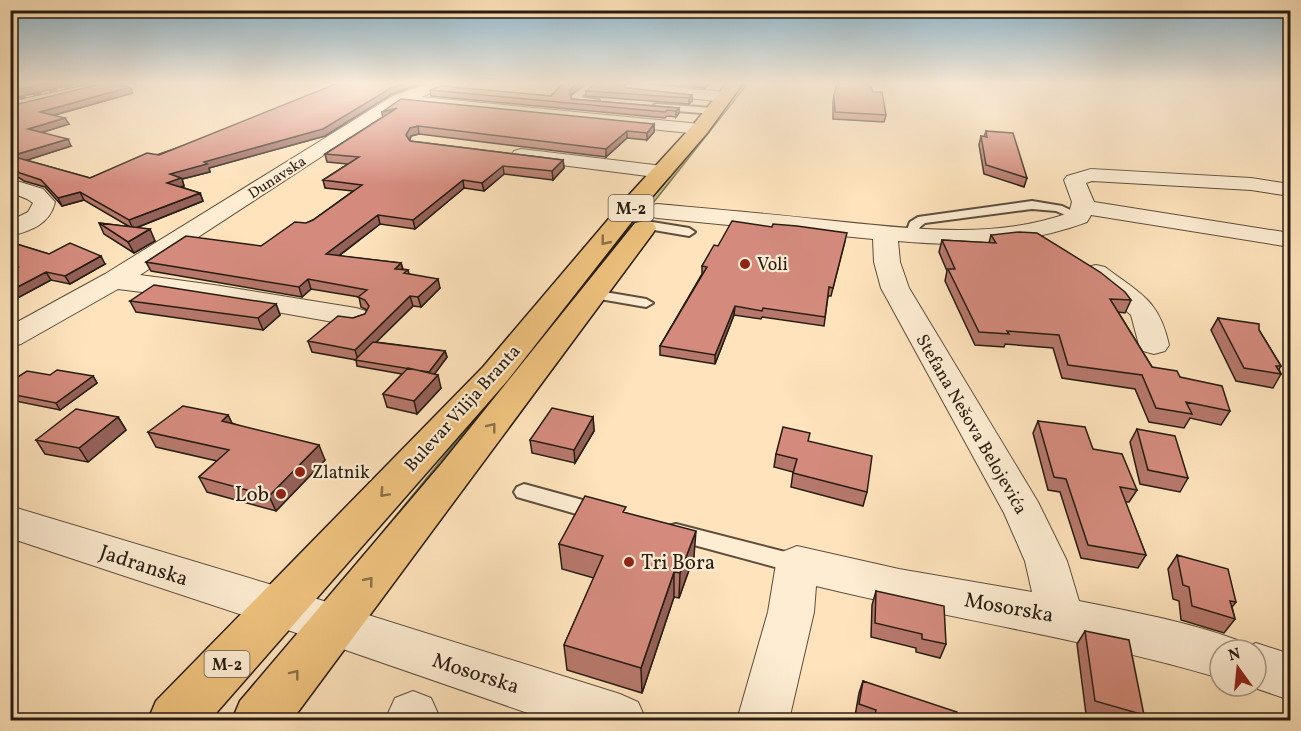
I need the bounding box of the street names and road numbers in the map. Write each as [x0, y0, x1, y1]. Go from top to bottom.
street label: Dunavska [245, 152, 311, 205]
road number: M-2 [608, 195, 654, 221]
street label: Stefana Nešova Belojevića [909, 330, 1033, 519]
street label: Bulevar Vilija Branta [399, 340, 527, 478]
street label: Jadranska [95, 538, 192, 594]
street label: Mosorska [962, 586, 1056, 631]
street label: Mosorska [428, 647, 523, 702]
road number: M-2 [204, 651, 250, 677]

